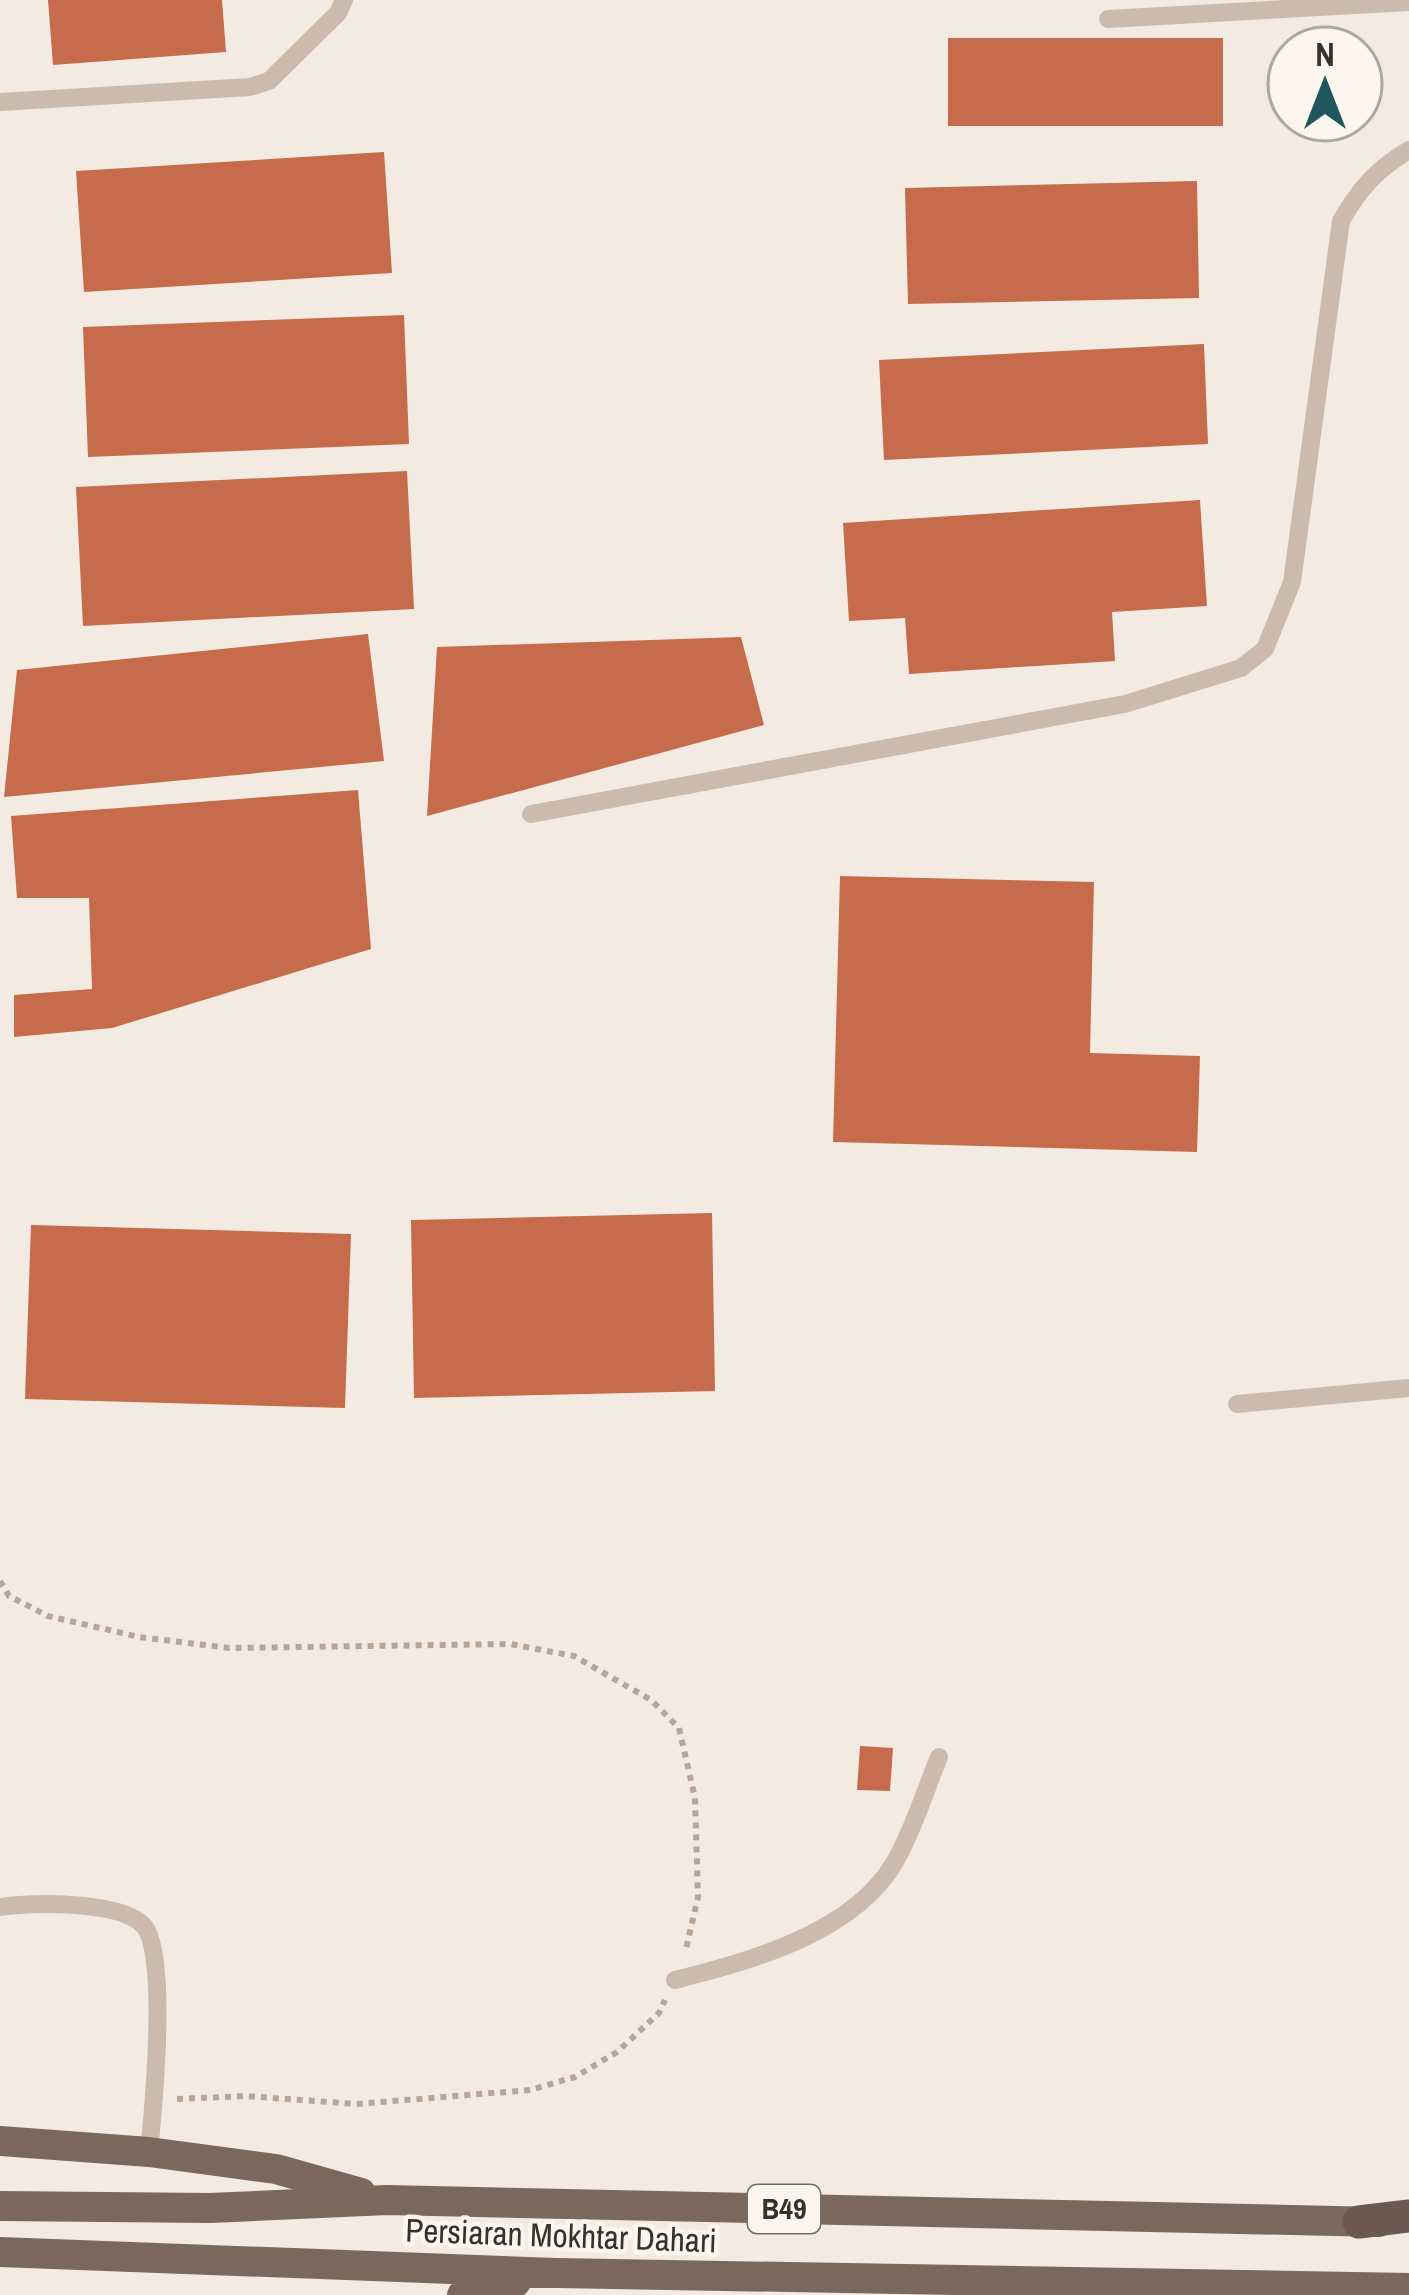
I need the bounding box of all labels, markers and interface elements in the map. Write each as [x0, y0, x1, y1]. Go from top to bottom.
north arrow [1265, 24, 1385, 144]
text: N [1315, 32, 1335, 76]
road number: B49 [748, 2185, 820, 2233]
street label: Persiaran Mokhtar Dahari [405, 2208, 717, 2262]

